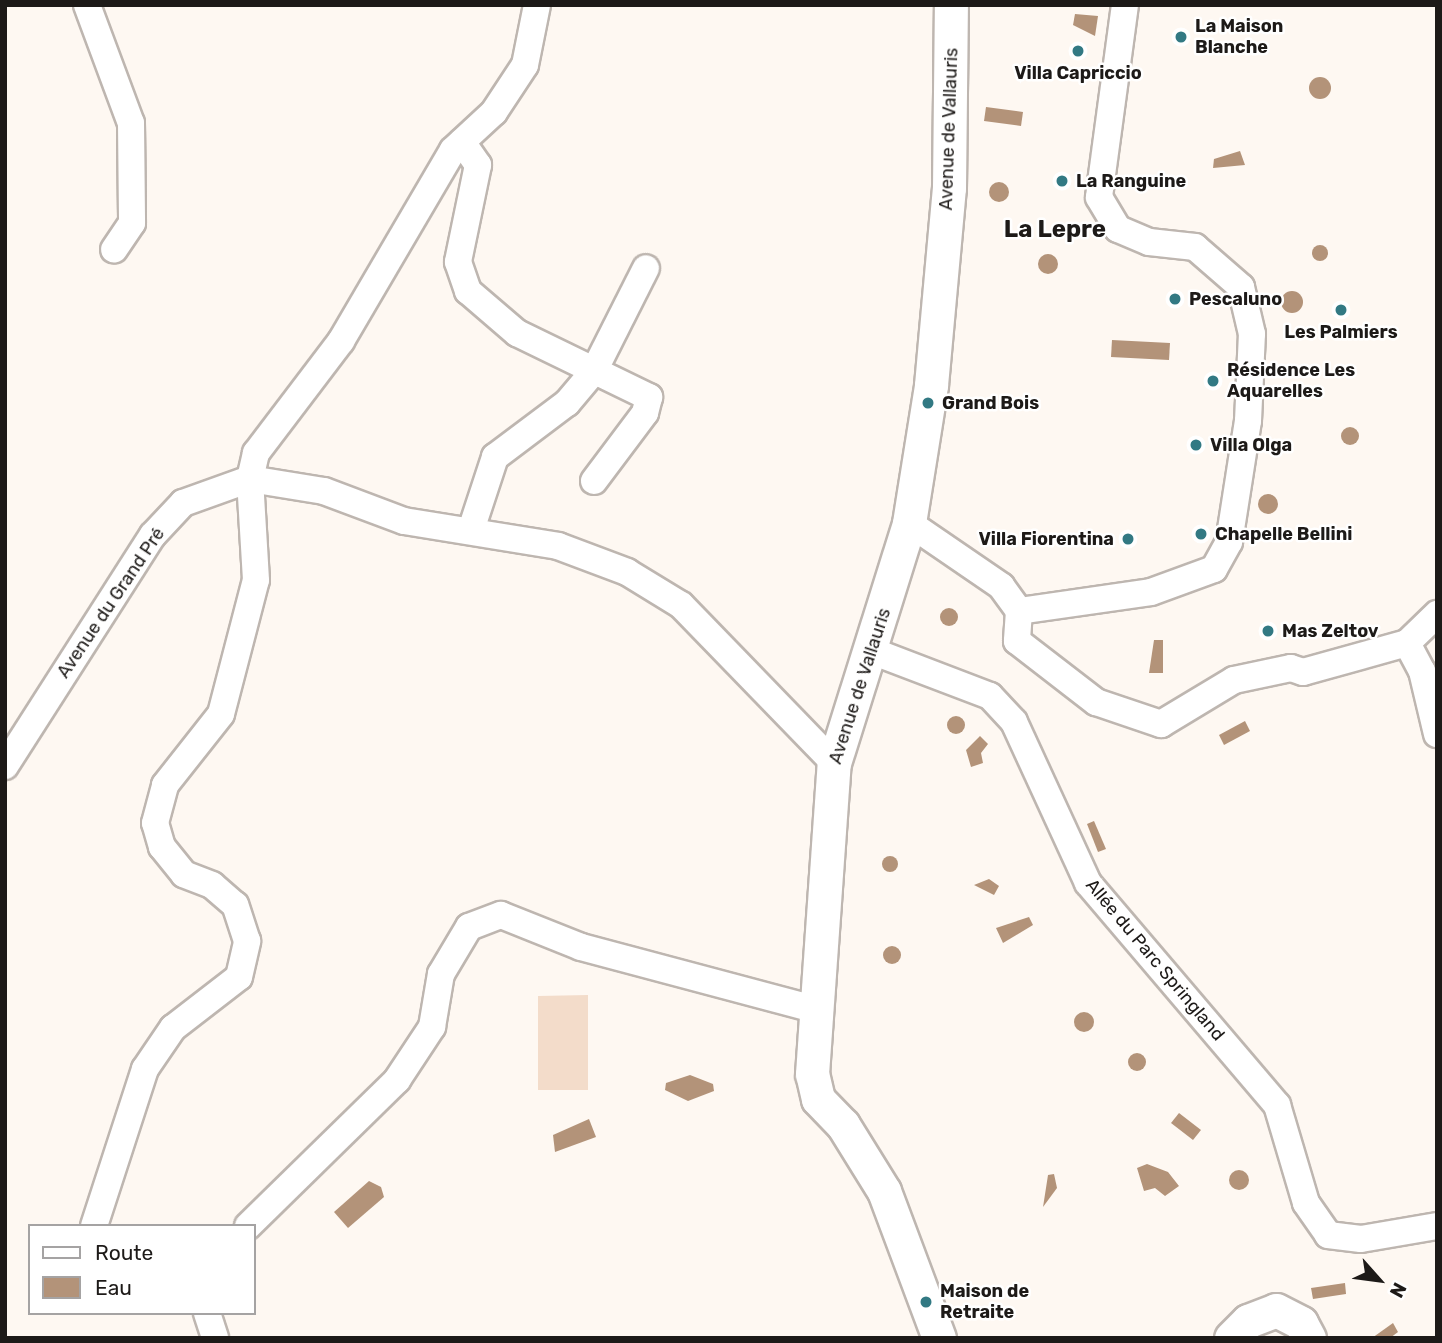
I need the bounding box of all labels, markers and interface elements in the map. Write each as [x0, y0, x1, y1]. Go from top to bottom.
place label: La Maison Blanche [1195, 16, 1283, 58]
marker: La Maison Blanche [1173, 29, 1189, 45]
marker: Villa Capriccio [1070, 43, 1086, 59]
street label: Avenue de Vallauris [935, 47, 963, 211]
place label: Villa Capriccio [1014, 62, 1142, 84]
place label: La Ranguine [1076, 170, 1186, 192]
marker: La Ranguine [1054, 173, 1070, 189]
district label: La Lepre [1004, 216, 1106, 244]
place label: Pescaluno [1189, 288, 1282, 310]
marker: Pescaluno [1167, 291, 1183, 307]
marker: Les Palmiers [1333, 302, 1349, 318]
place label: Les Palmiers [1284, 321, 1398, 343]
place label: Résidence Les Aquarelles [1227, 360, 1355, 402]
marker: Résidence Les Aquarelles [1205, 373, 1221, 389]
place label: Grand Bois [942, 392, 1039, 414]
marker: Grand Bois [920, 395, 936, 411]
place label: Villa Olga [1210, 434, 1292, 456]
marker: Villa Olga [1188, 437, 1204, 453]
place label: Chapelle Bellini [1215, 523, 1352, 545]
street label: Avenue du Grand Pré [53, 524, 169, 682]
marker: Chapelle Bellini [1193, 526, 1209, 542]
place label: Villa Fiorentina [979, 528, 1114, 550]
marker: Villa Fiorentina [1120, 531, 1136, 547]
street label: Avenue de Vallauris [825, 605, 895, 767]
place label: Mas Zeltov [1282, 620, 1378, 642]
marker: Mas Zeltov [1260, 623, 1276, 639]
street label: Allée du Parc Springland [1081, 875, 1229, 1045]
legend [28, 1224, 256, 1315]
text: Route [95, 1240, 153, 1265]
north arrow [1344, 1245, 1414, 1315]
text: Eau [95, 1275, 132, 1300]
text: N [1385, 1279, 1411, 1302]
place label: Maison de Retraite [940, 1281, 1029, 1324]
marker: Maison de Retraite [918, 1294, 934, 1310]

